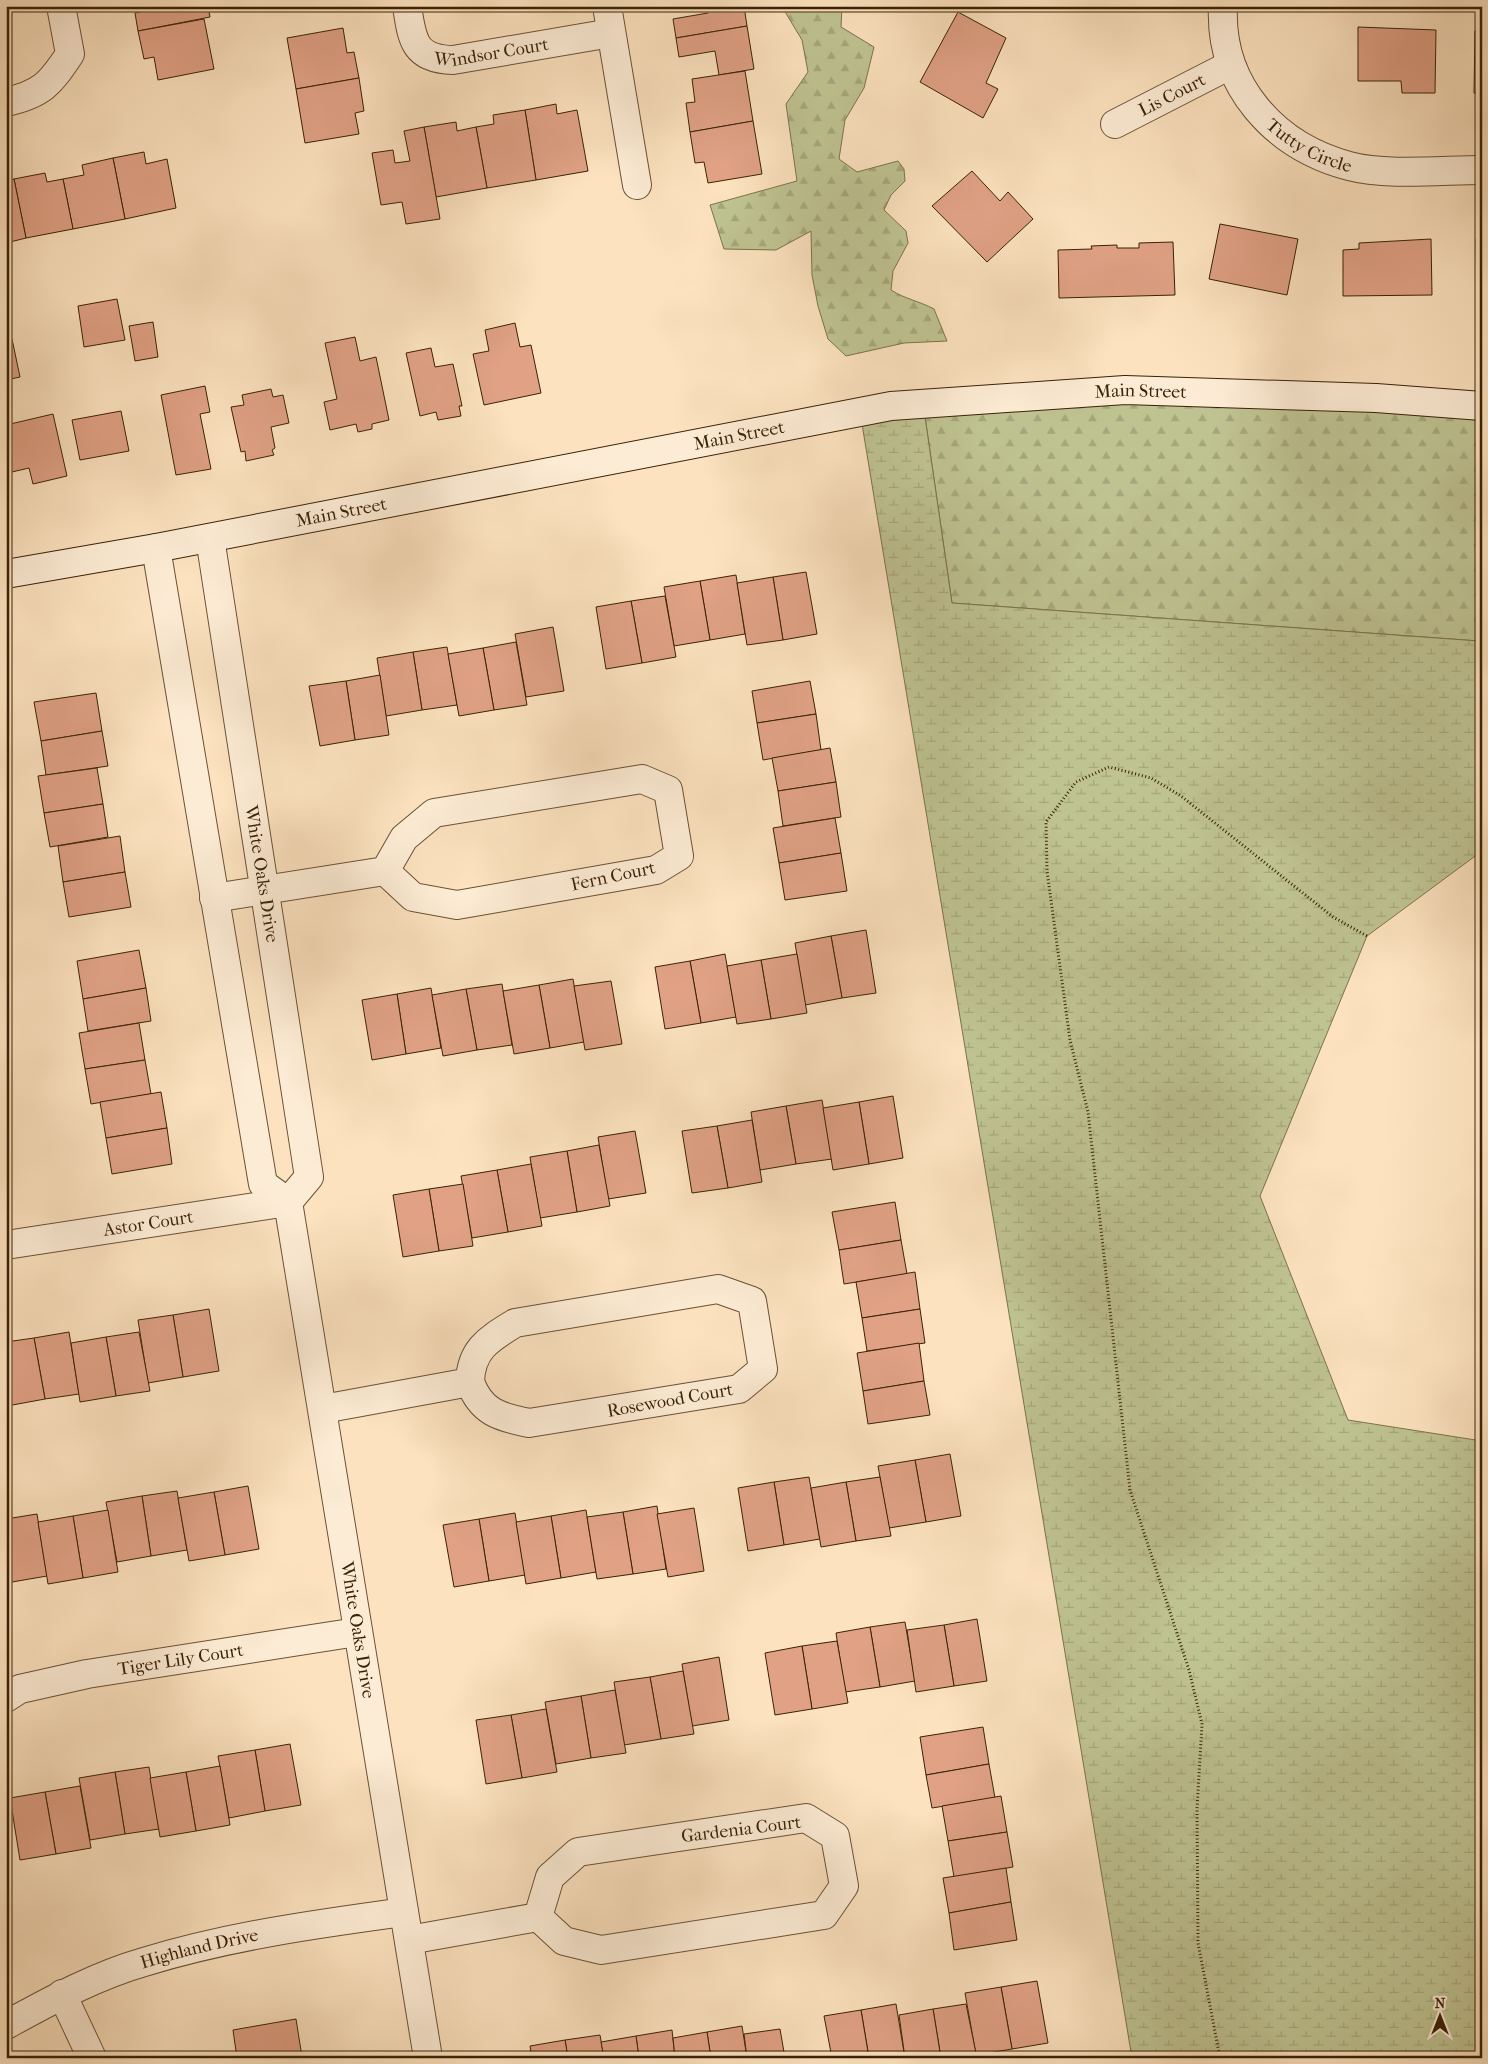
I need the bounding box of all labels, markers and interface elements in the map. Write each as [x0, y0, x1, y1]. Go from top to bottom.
street label: Windsor Court [431, 34, 551, 72]
street label: Lis Court [1135, 69, 1210, 121]
street label: Tutty Circle [1262, 114, 1354, 177]
street label: Main Street [1094, 380, 1187, 403]
street label: Main Street [692, 417, 787, 455]
street label: Main Street [294, 494, 389, 532]
street label: White Oaks Drive [240, 803, 283, 944]
street label: Fern Court [569, 857, 658, 896]
street label: Astor Court [101, 1206, 195, 1241]
street label: Rosewood Court [605, 1379, 735, 1422]
street label: White Oaks Drive [336, 1559, 379, 1700]
street label: Tiger Lily Court [116, 1640, 245, 1680]
street label: Gardenia Court [680, 1812, 803, 1847]
street label: Highland Drive [138, 1925, 260, 1973]
north arrow [1416, 1992, 1466, 2042]
text: N [1435, 1995, 1446, 2012]

